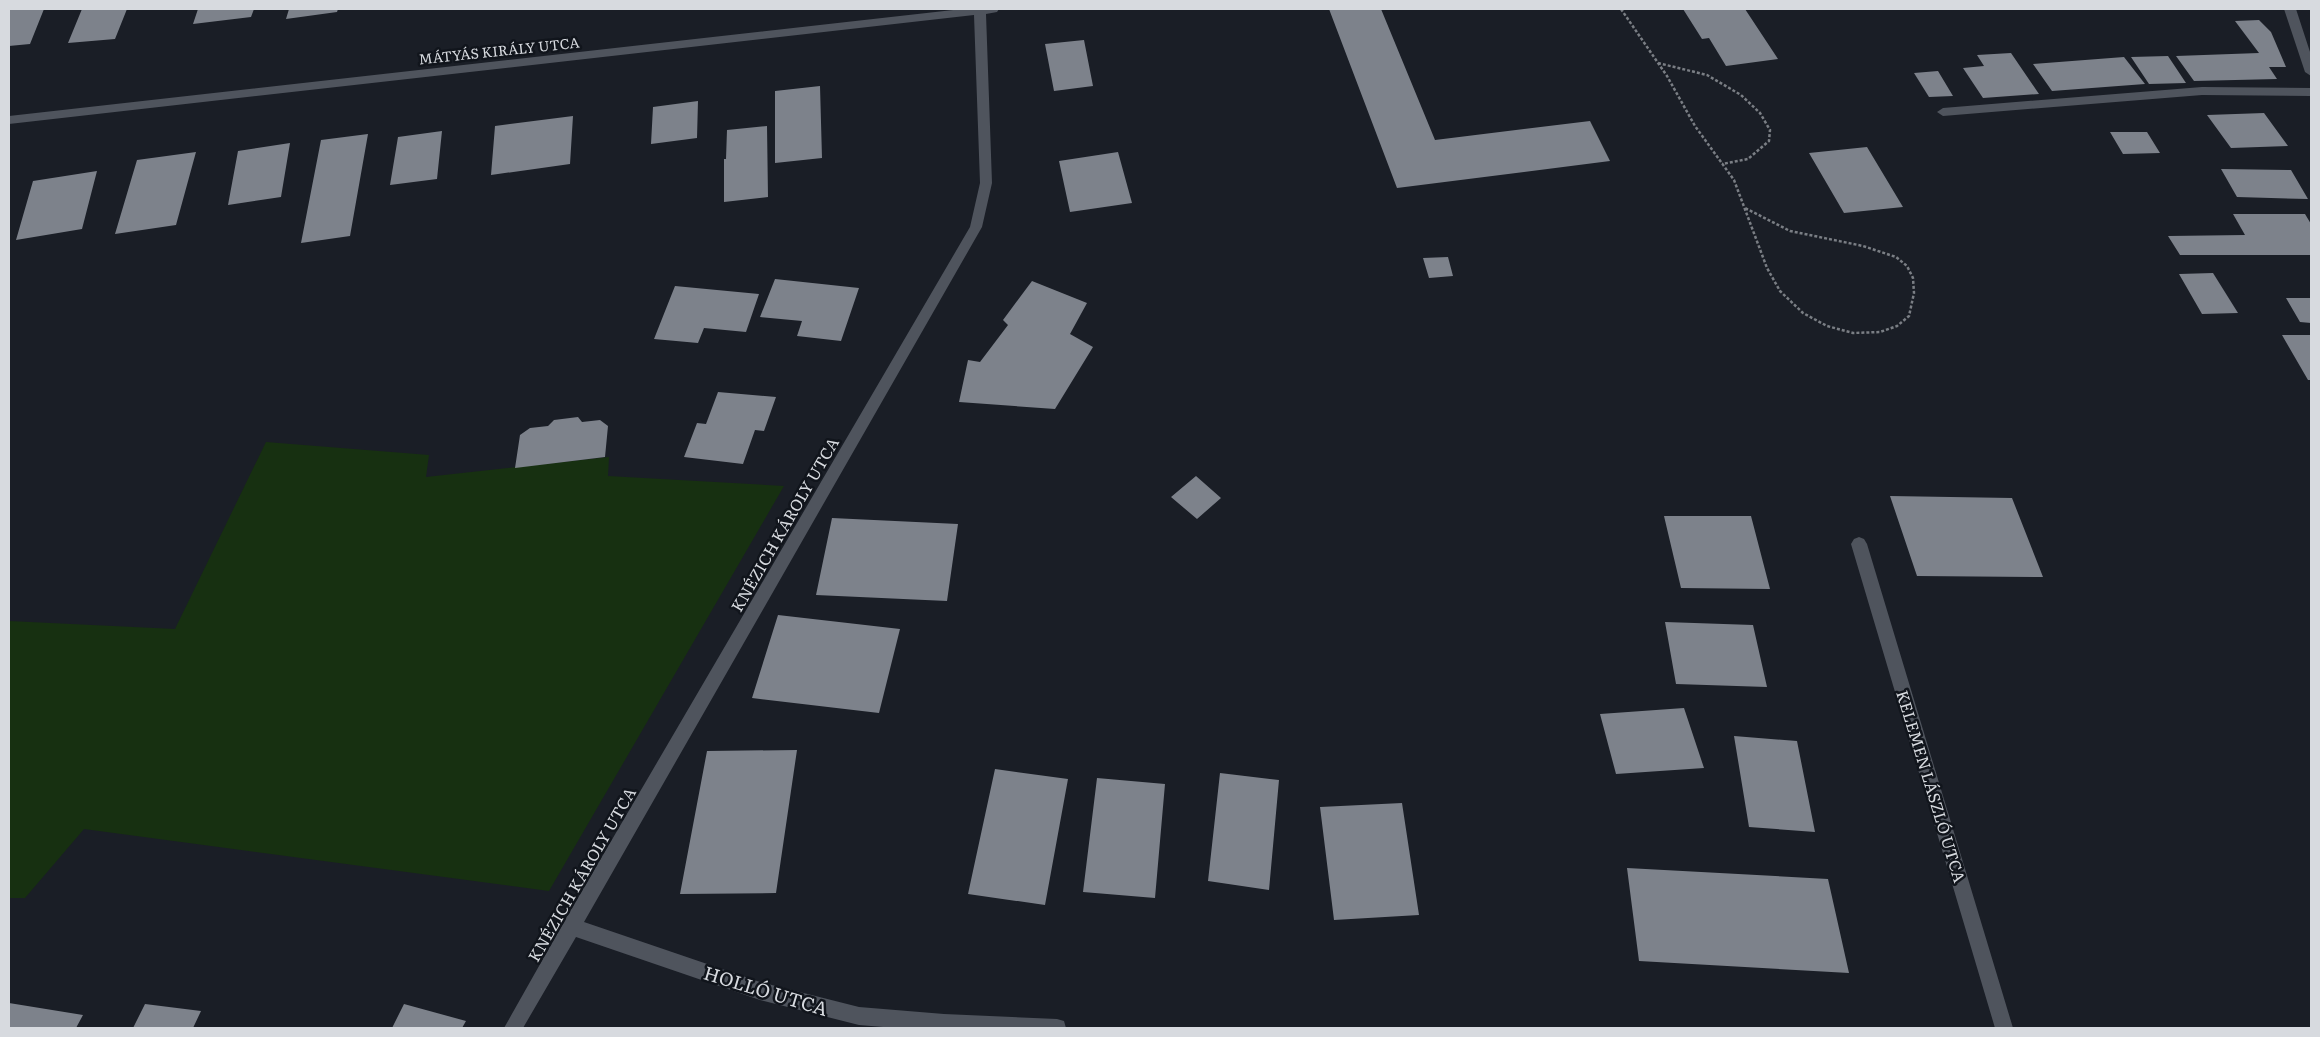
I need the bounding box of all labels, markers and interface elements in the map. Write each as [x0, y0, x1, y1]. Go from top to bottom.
street label: MÁTYÁS KIRÁLY UTCA [418, 32, 581, 68]
street label: KNÉZICH KÁROLY UTCA [724, 432, 844, 616]
street label: KELEMEN LÁSZLÓ UTCA [1891, 687, 1973, 885]
street label: KNÉZICH KÁROLY UTCA [521, 782, 641, 966]
street label: HOLLÓ UTCA [700, 958, 832, 1022]

